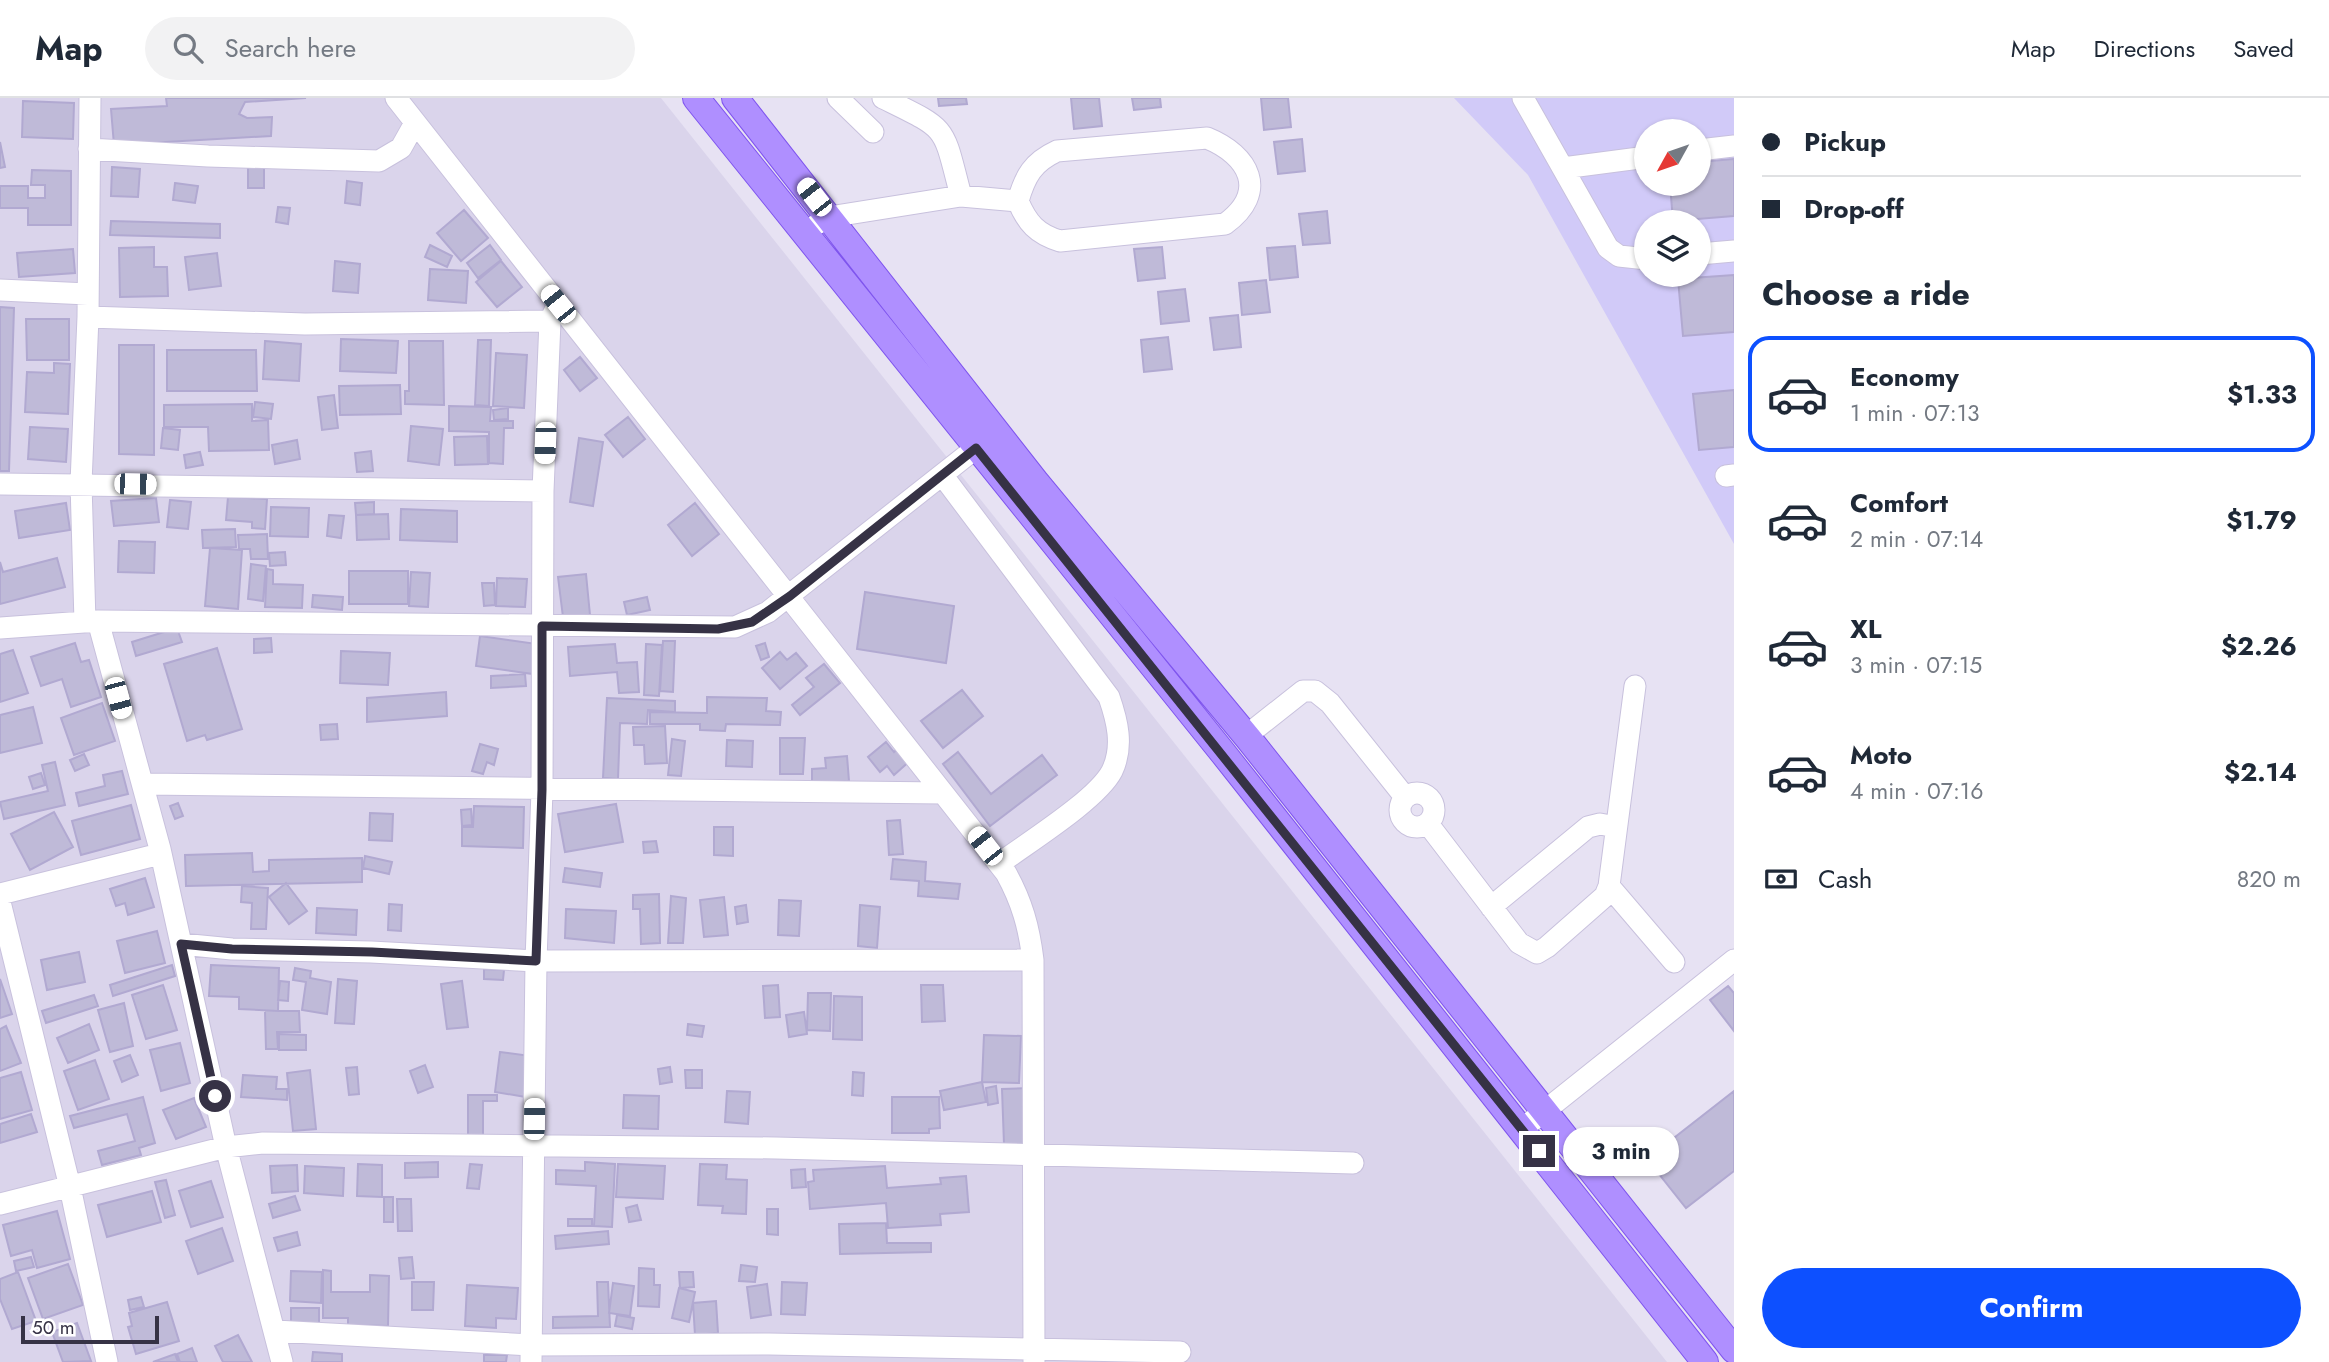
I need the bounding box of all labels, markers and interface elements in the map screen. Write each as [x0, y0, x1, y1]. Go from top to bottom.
search box [145, 17, 635, 80]
text: Map [35, 25, 103, 72]
icon: search [169, 29, 207, 67]
text: Search here [225, 29, 356, 67]
text: Map [2011, 31, 2056, 66]
text: Directions [2094, 31, 2195, 66]
text: Saved [2233, 31, 2294, 66]
north arrow [1634, 119, 1712, 196]
map controls [1634, 119, 1711, 287]
text: Pickup [1804, 123, 1886, 161]
car [793, 174, 836, 220]
text: Drop-off [1804, 190, 1904, 228]
button: layers [1634, 210, 1711, 287]
text: Choose a ride [1762, 271, 1970, 317]
car [537, 281, 580, 327]
text: Economy [1850, 358, 1959, 396]
icon: car [1766, 363, 1829, 426]
text: $1.33 [2227, 375, 2297, 413]
text: 1 min · 07:13 [1850, 396, 1980, 430]
car [534, 422, 557, 464]
car [114, 473, 157, 495]
text: Comfort [1850, 484, 1948, 522]
icon: car [1766, 489, 1829, 552]
text: $1.79 [2226, 501, 2297, 539]
text: 2 min · 07:14 [1850, 522, 1983, 556]
text: XL [1850, 610, 1882, 648]
icon: car [1766, 615, 1829, 678]
text: $2.26 [2221, 627, 2297, 665]
text: 3 min · 07:15 [1850, 648, 1982, 682]
car [103, 675, 134, 721]
text: Moto [1850, 736, 1912, 774]
icon: car [1766, 741, 1829, 804]
text: $2.14 [2224, 753, 2297, 791]
text: 4 min · 07:16 [1850, 774, 1983, 808]
car [964, 823, 1007, 869]
icon: cash [1762, 860, 1800, 898]
text: Cash [1818, 860, 1872, 898]
text: 820 m [2237, 862, 2301, 896]
route start [199, 1080, 231, 1112]
car [524, 1098, 545, 1140]
callout: 3 min [1564, 1126, 1679, 1176]
text: 3 min [1591, 1134, 1651, 1168]
route end [1523, 1135, 1555, 1167]
button: Confirm [1762, 1268, 2301, 1348]
scale bar [21, 1313, 159, 1345]
text: 50 m [32, 1314, 75, 1341]

